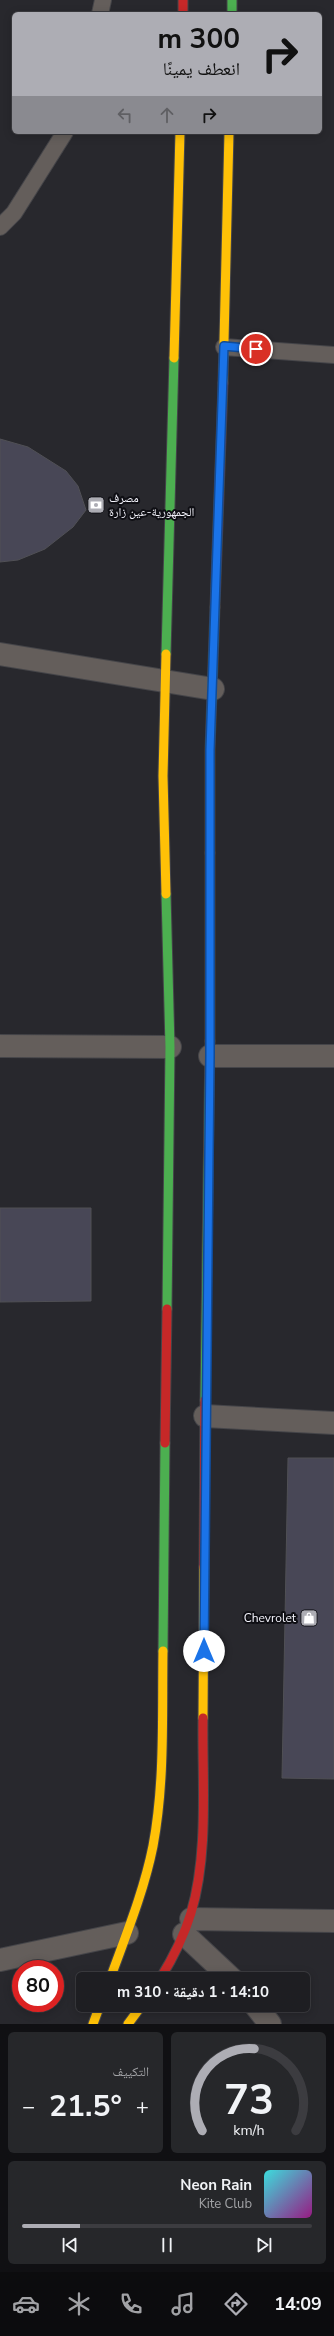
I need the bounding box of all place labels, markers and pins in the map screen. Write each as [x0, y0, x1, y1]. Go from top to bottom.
pin [239, 332, 273, 366]
place label: مصرف الجمهورية-عين زارة [109, 490, 194, 520]
bank icon: مصرف الجمهورية-عين زارة [86, 495, 106, 515]
shop icon: Chevrolet [299, 1608, 319, 1628]
place label: Chevrolet [244, 1610, 297, 1626]

